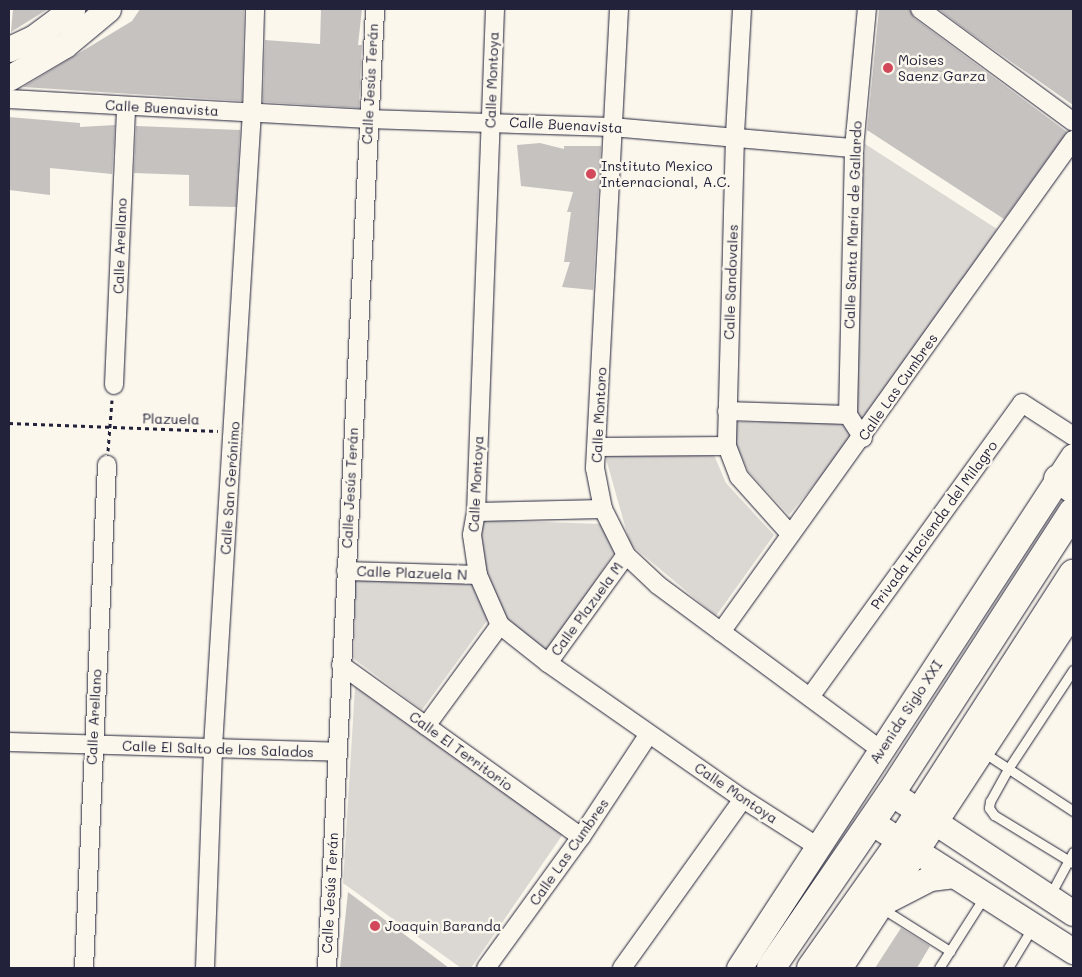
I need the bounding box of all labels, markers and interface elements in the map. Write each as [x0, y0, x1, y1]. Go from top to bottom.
street label: Calle Jesús Terán [358, 23, 382, 145]
street label: Calle Montoya [482, 31, 502, 129]
place label: Moises Saenz Garza [898, 52, 986, 84]
marker: Moises Saenz Garza [882, 62, 894, 74]
street label: Calle Buenavista [105, 97, 219, 119]
street label: Calle Buenavista [509, 114, 623, 136]
street label: Calle Santa María de Gallardo [841, 121, 865, 329]
place label: Instituto Mexico Internacional, A.C. [601, 158, 731, 190]
marker: Instituto Mexico Internacional, A.C. [585, 168, 597, 180]
street label: Calle Arellano [110, 198, 130, 294]
street label: Calle Sandovales [721, 224, 741, 340]
street label: Calle Las Cumbres [855, 330, 941, 444]
street label: Calle Montoro [588, 367, 610, 463]
street label: Plazuela [142, 410, 200, 428]
street label: Calle San Gerónimo [217, 421, 243, 555]
street label: Calle Jesús Terán [338, 427, 362, 549]
street label: Calle Montoya [465, 435, 487, 533]
street label: Privada Hacienda del Milagro [867, 437, 1001, 613]
street label: Calle Plazuela M [547, 559, 627, 659]
street label: Calle Plazuela N [356, 563, 468, 583]
street label: Avenida Siglo XXI [866, 657, 946, 767]
street label: Calle Arellano [83, 669, 105, 765]
street label: Calle El Territorio [406, 708, 516, 794]
street label: Calle El Salto de los Salados [122, 737, 314, 761]
street label: Calle Montoya [691, 759, 781, 827]
street label: Calle Las Cumbres [526, 795, 612, 909]
street label: Calle Jesús Terán [318, 832, 342, 954]
place label: Joaquin Baranda [385, 918, 501, 934]
marker: Joaquin Baranda [369, 920, 381, 932]

